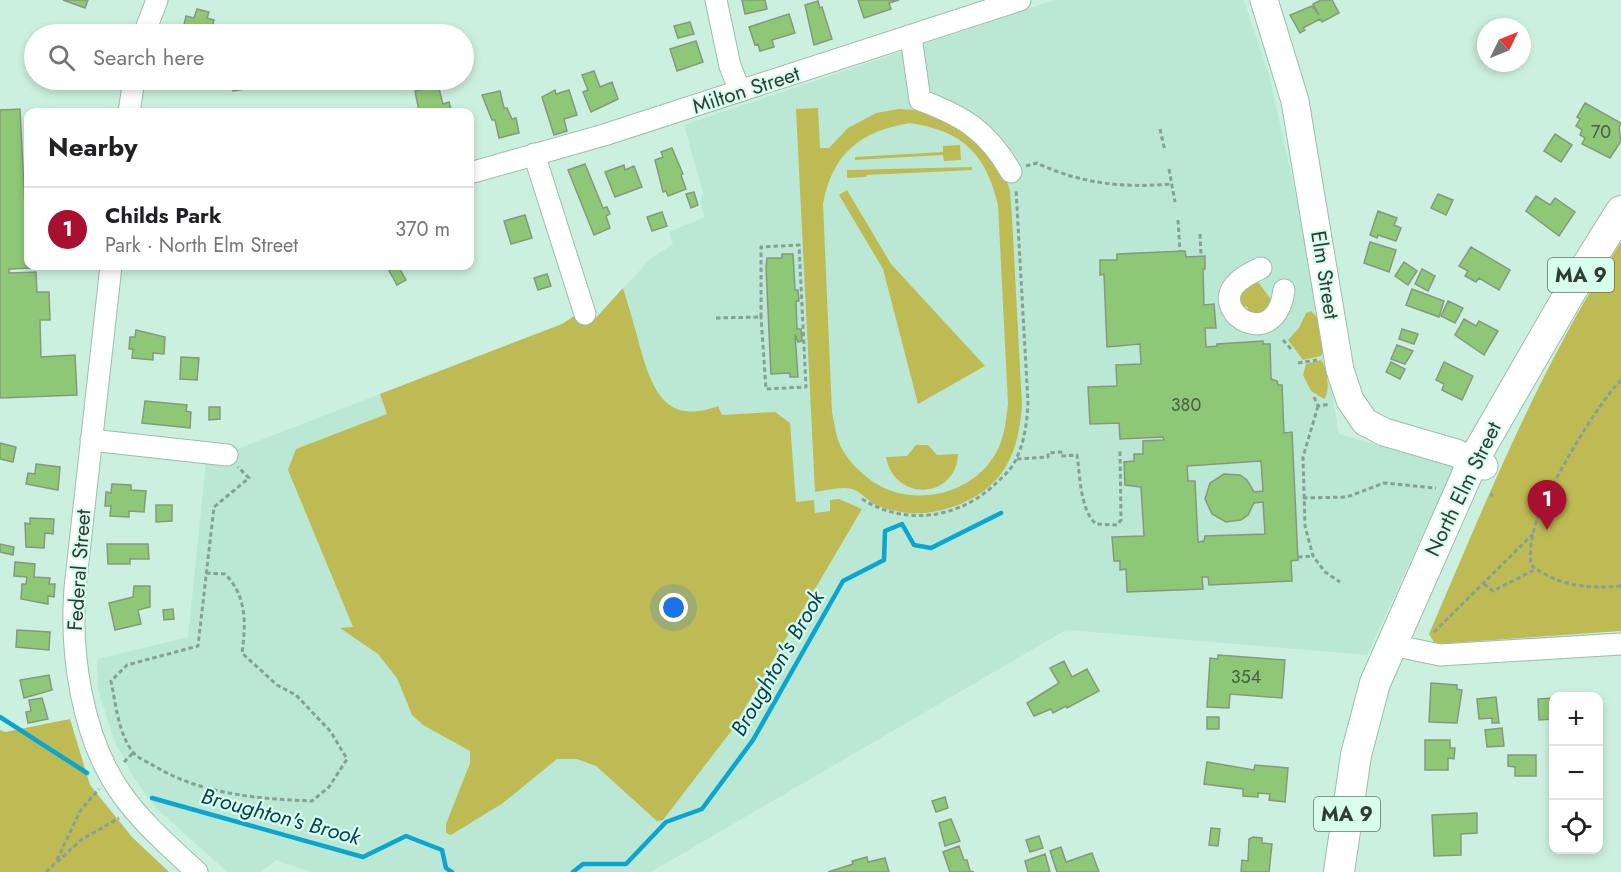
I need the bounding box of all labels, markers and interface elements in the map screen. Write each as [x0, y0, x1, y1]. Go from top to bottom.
north arrow [1477, 18, 1531, 72]
search box [24, 24, 474, 90]
icon: search [45, 41, 78, 74]
text: Search here [93, 41, 204, 73]
street label: Milton Street [688, 59, 804, 121]
house number: 70 [1591, 119, 1611, 145]
text: Nearby [48, 128, 137, 166]
text: Childs Park [105, 199, 222, 231]
text: 1 [62, 215, 73, 244]
text: 370 m [395, 215, 450, 244]
street label: Elm Street [1303, 229, 1347, 321]
text: Park · North Elm Street [105, 231, 298, 260]
road number: MA 9 [1548, 258, 1614, 292]
house number: 380 [1171, 392, 1201, 418]
street label: North Elm Street [1417, 417, 1509, 561]
pin: 1 [1528, 480, 1566, 530]
street label: Federal Street [60, 508, 98, 632]
water label: Broughton's Brook [722, 583, 832, 742]
your location [659, 593, 688, 622]
house number: 354 [1231, 664, 1261, 690]
map controls [1549, 692, 1603, 854]
button: + [1549, 692, 1603, 746]
button: − [1549, 746, 1603, 800]
water label: Broughton's Brook [198, 779, 366, 853]
road number: MA 9 [1314, 797, 1380, 831]
button: locate [1549, 800, 1603, 854]

